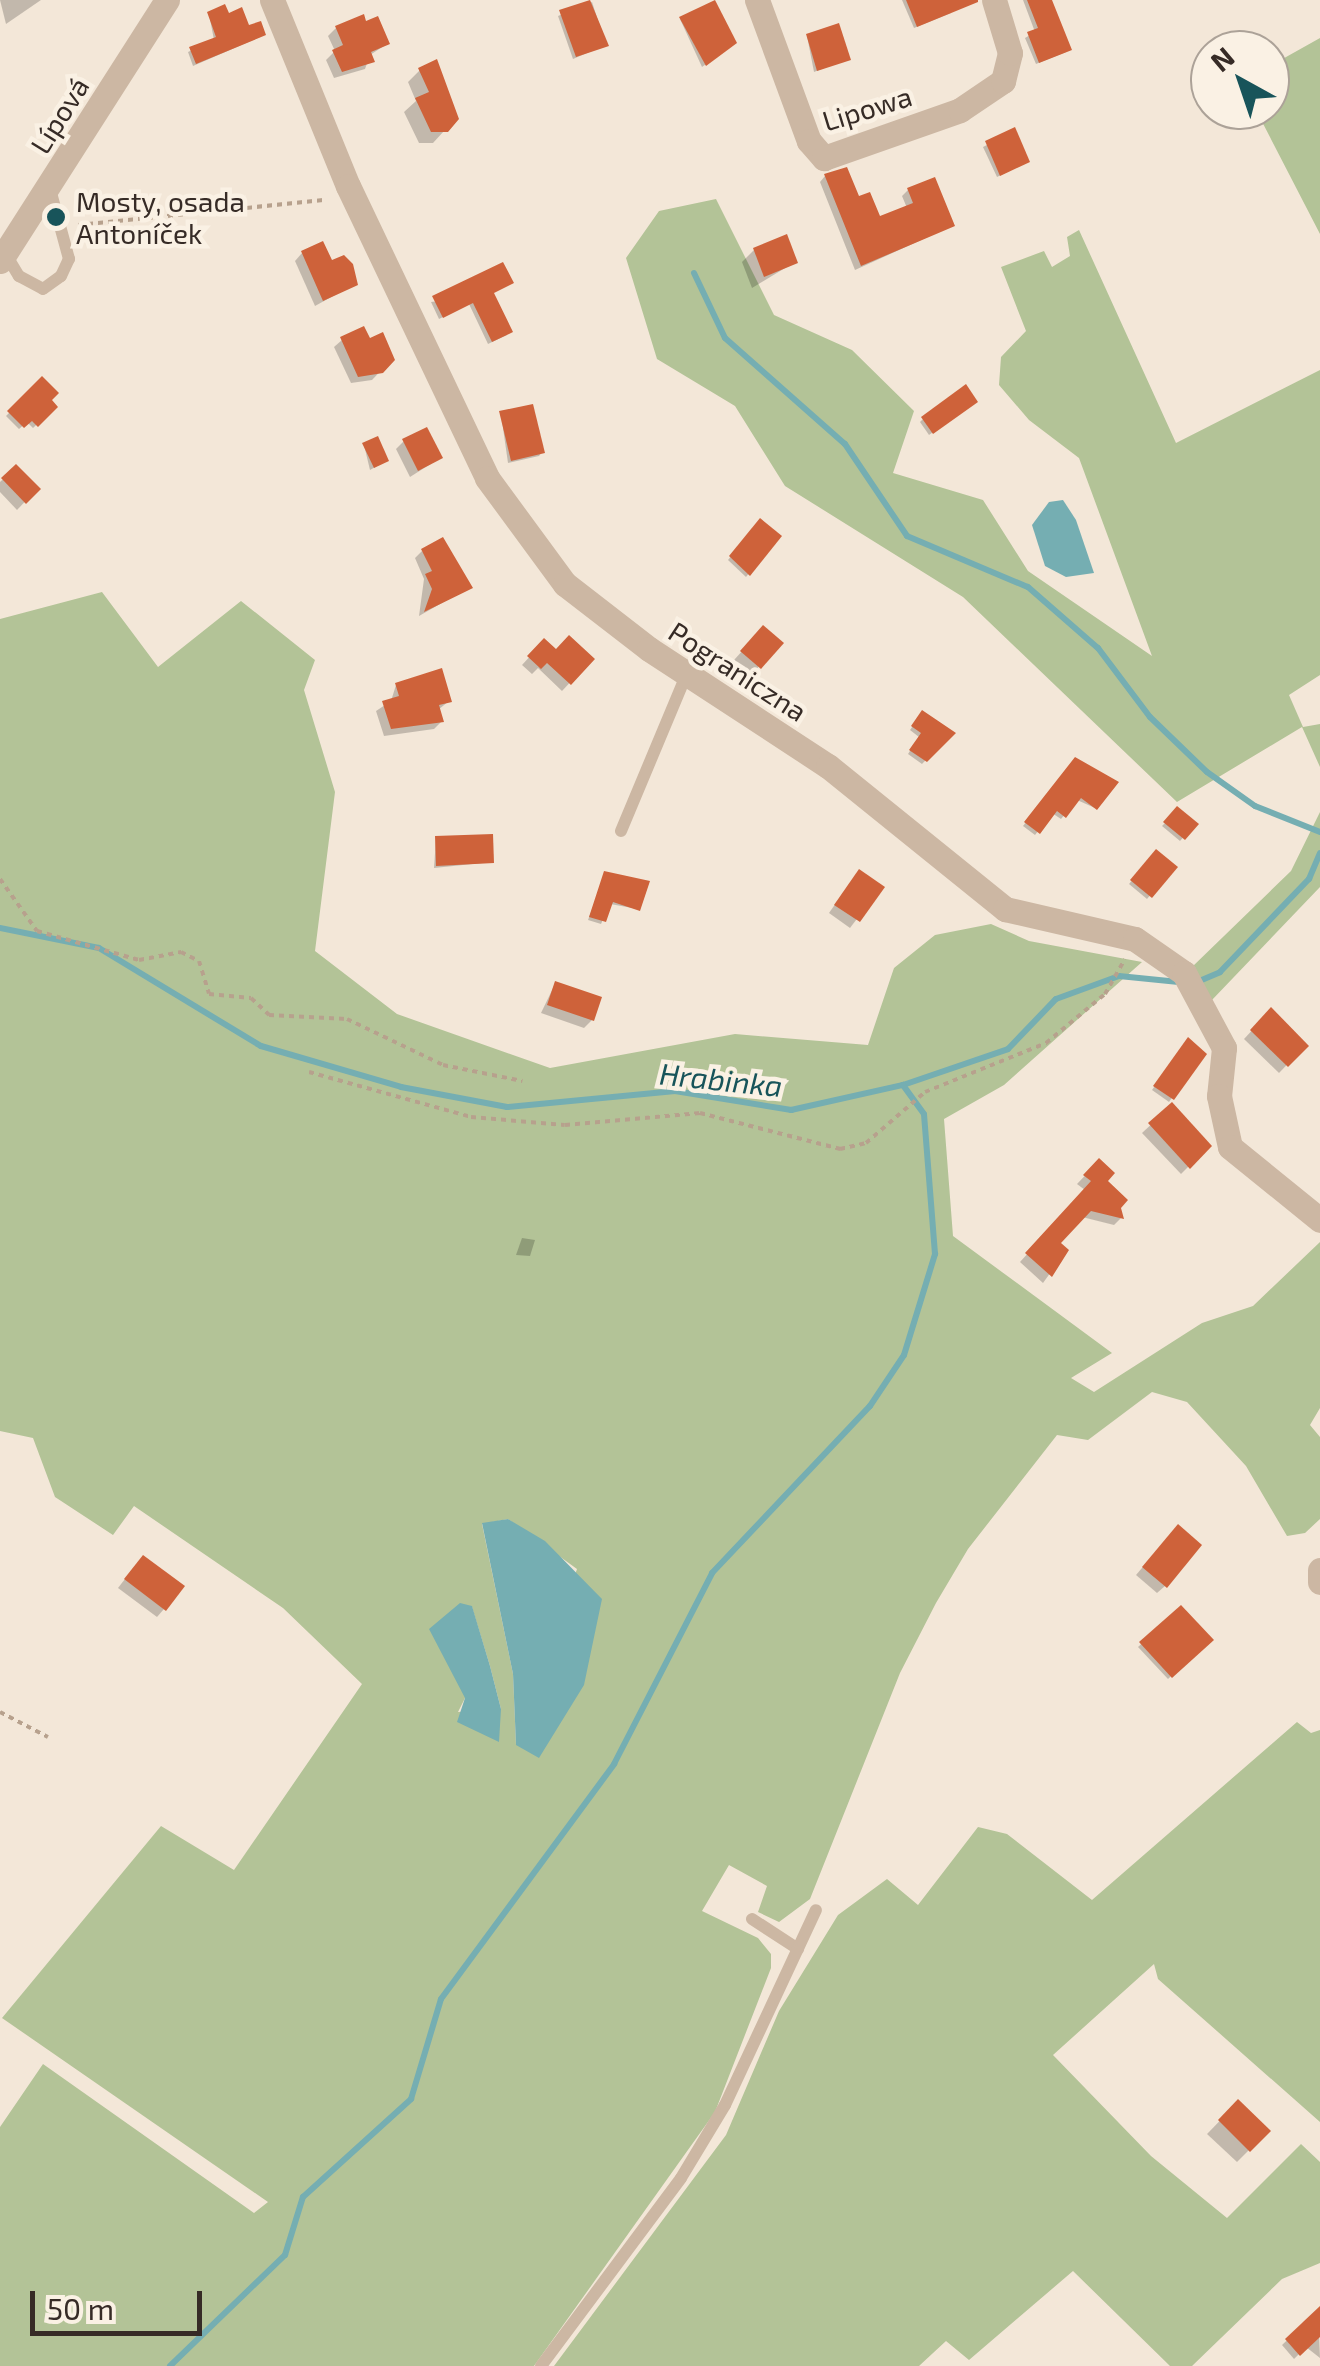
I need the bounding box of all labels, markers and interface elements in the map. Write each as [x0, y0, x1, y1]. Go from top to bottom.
north arrow [1190, 30, 1290, 130]
text: N [1203, 39, 1241, 78]
street label: Lípová [23, 71, 95, 159]
street label: Lipowa [818, 79, 916, 137]
place label: Mosty, osada Antoníček [76, 184, 245, 250]
marker: Mosty, osada Antoníček [45, 206, 67, 228]
street label: Pograniczna [663, 614, 813, 728]
water label: Hrabinka [658, 1055, 784, 1103]
scale bar [35, 2271, 208, 2333]
text: 50 m [47, 2290, 114, 2326]

